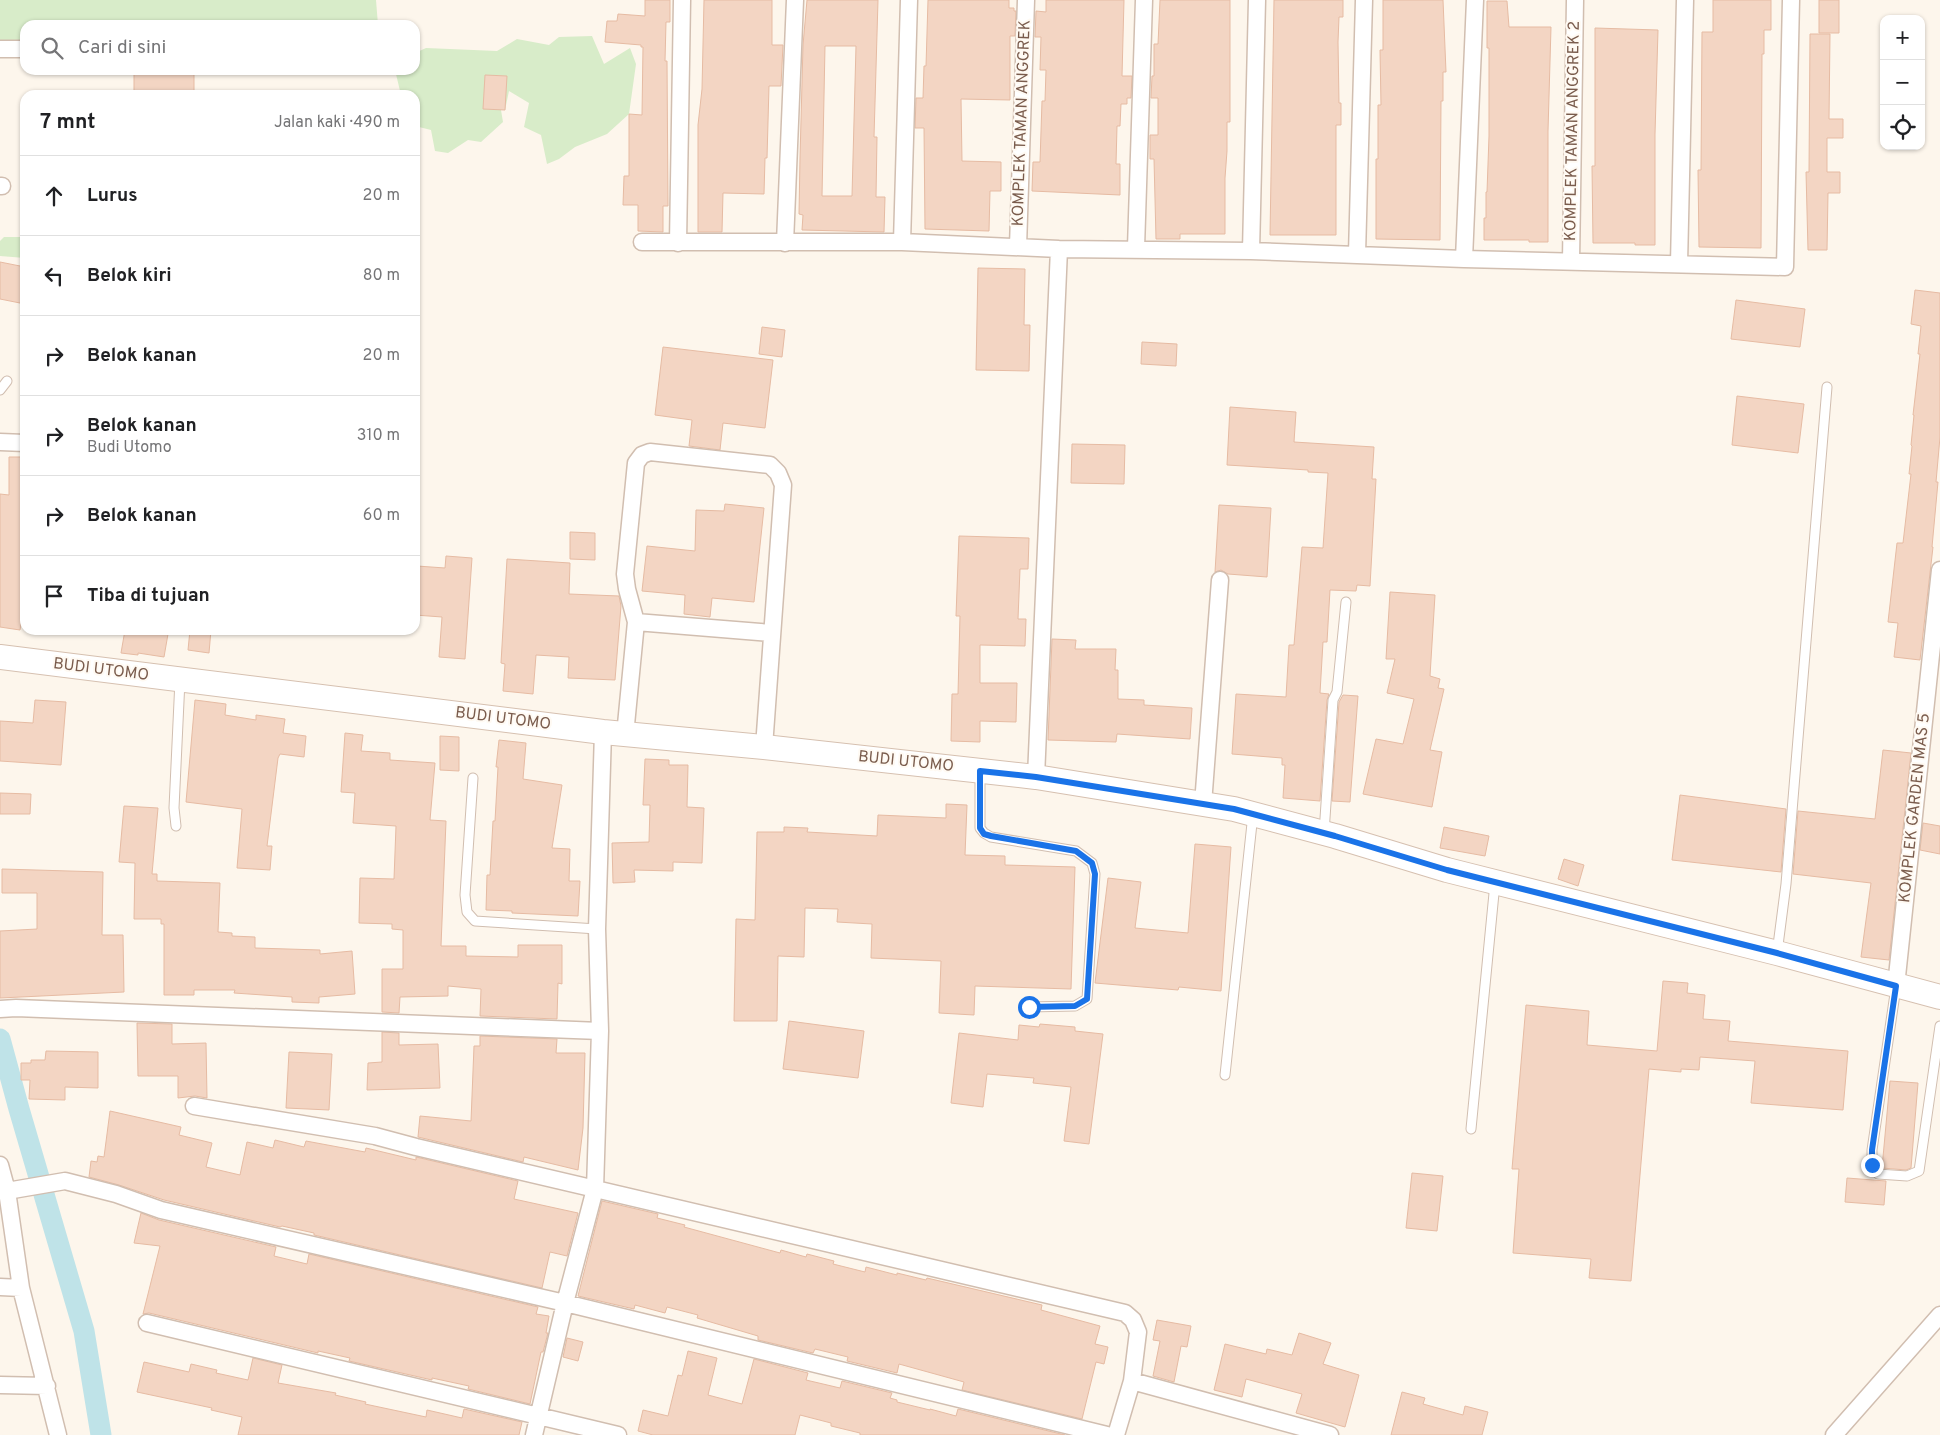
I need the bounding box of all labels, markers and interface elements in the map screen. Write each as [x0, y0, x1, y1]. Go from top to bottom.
map controls [1880, 15, 1925, 150]
button: + [1880, 15, 1925, 60]
street label: KOMPLEK TAMAN ANGGREK [1008, 19, 1036, 227]
search box [20, 20, 420, 75]
street label: KOMPLEK TAMAN ANGGREK 2 [1561, 21, 1585, 241]
icon: search [38, 34, 66, 62]
text: Cari di sini [78, 36, 166, 60]
button: − [1880, 60, 1925, 105]
button: locate [1880, 105, 1925, 150]
text: 7 mnt [40, 109, 95, 136]
text: Jalan kaki · 490 m [274, 113, 400, 133]
icon: ahead [40, 182, 68, 210]
text: Lurus [87, 184, 138, 208]
text: 20 m [363, 186, 400, 206]
icon: left [40, 262, 68, 290]
text: Belok kiri [87, 264, 172, 288]
text: 80 m [363, 266, 400, 286]
icon: right [40, 342, 68, 370]
text: Belok kanan [87, 344, 197, 368]
text: 20 m [363, 346, 400, 366]
text: Belok kanan [87, 414, 197, 438]
icon: right [40, 422, 68, 450]
text: 310 m [357, 426, 400, 446]
text: Budi Utomo [87, 438, 172, 458]
icon: right [40, 502, 68, 530]
text: Belok kanan [87, 504, 197, 528]
text: 60 m [363, 506, 400, 526]
icon: arrive [40, 582, 68, 610]
text: Tiba di tujuan [87, 584, 210, 608]
street label: BUDI UTOMO [52, 654, 150, 686]
street label: BUDI UTOMO [454, 703, 552, 735]
street label: KOMPLEK GARDEN MAS 5 [1895, 712, 1935, 904]
street label: BUDI UTOMO [857, 747, 955, 777]
route start [1018, 996, 1041, 1019]
route end [1861, 1154, 1884, 1177]

